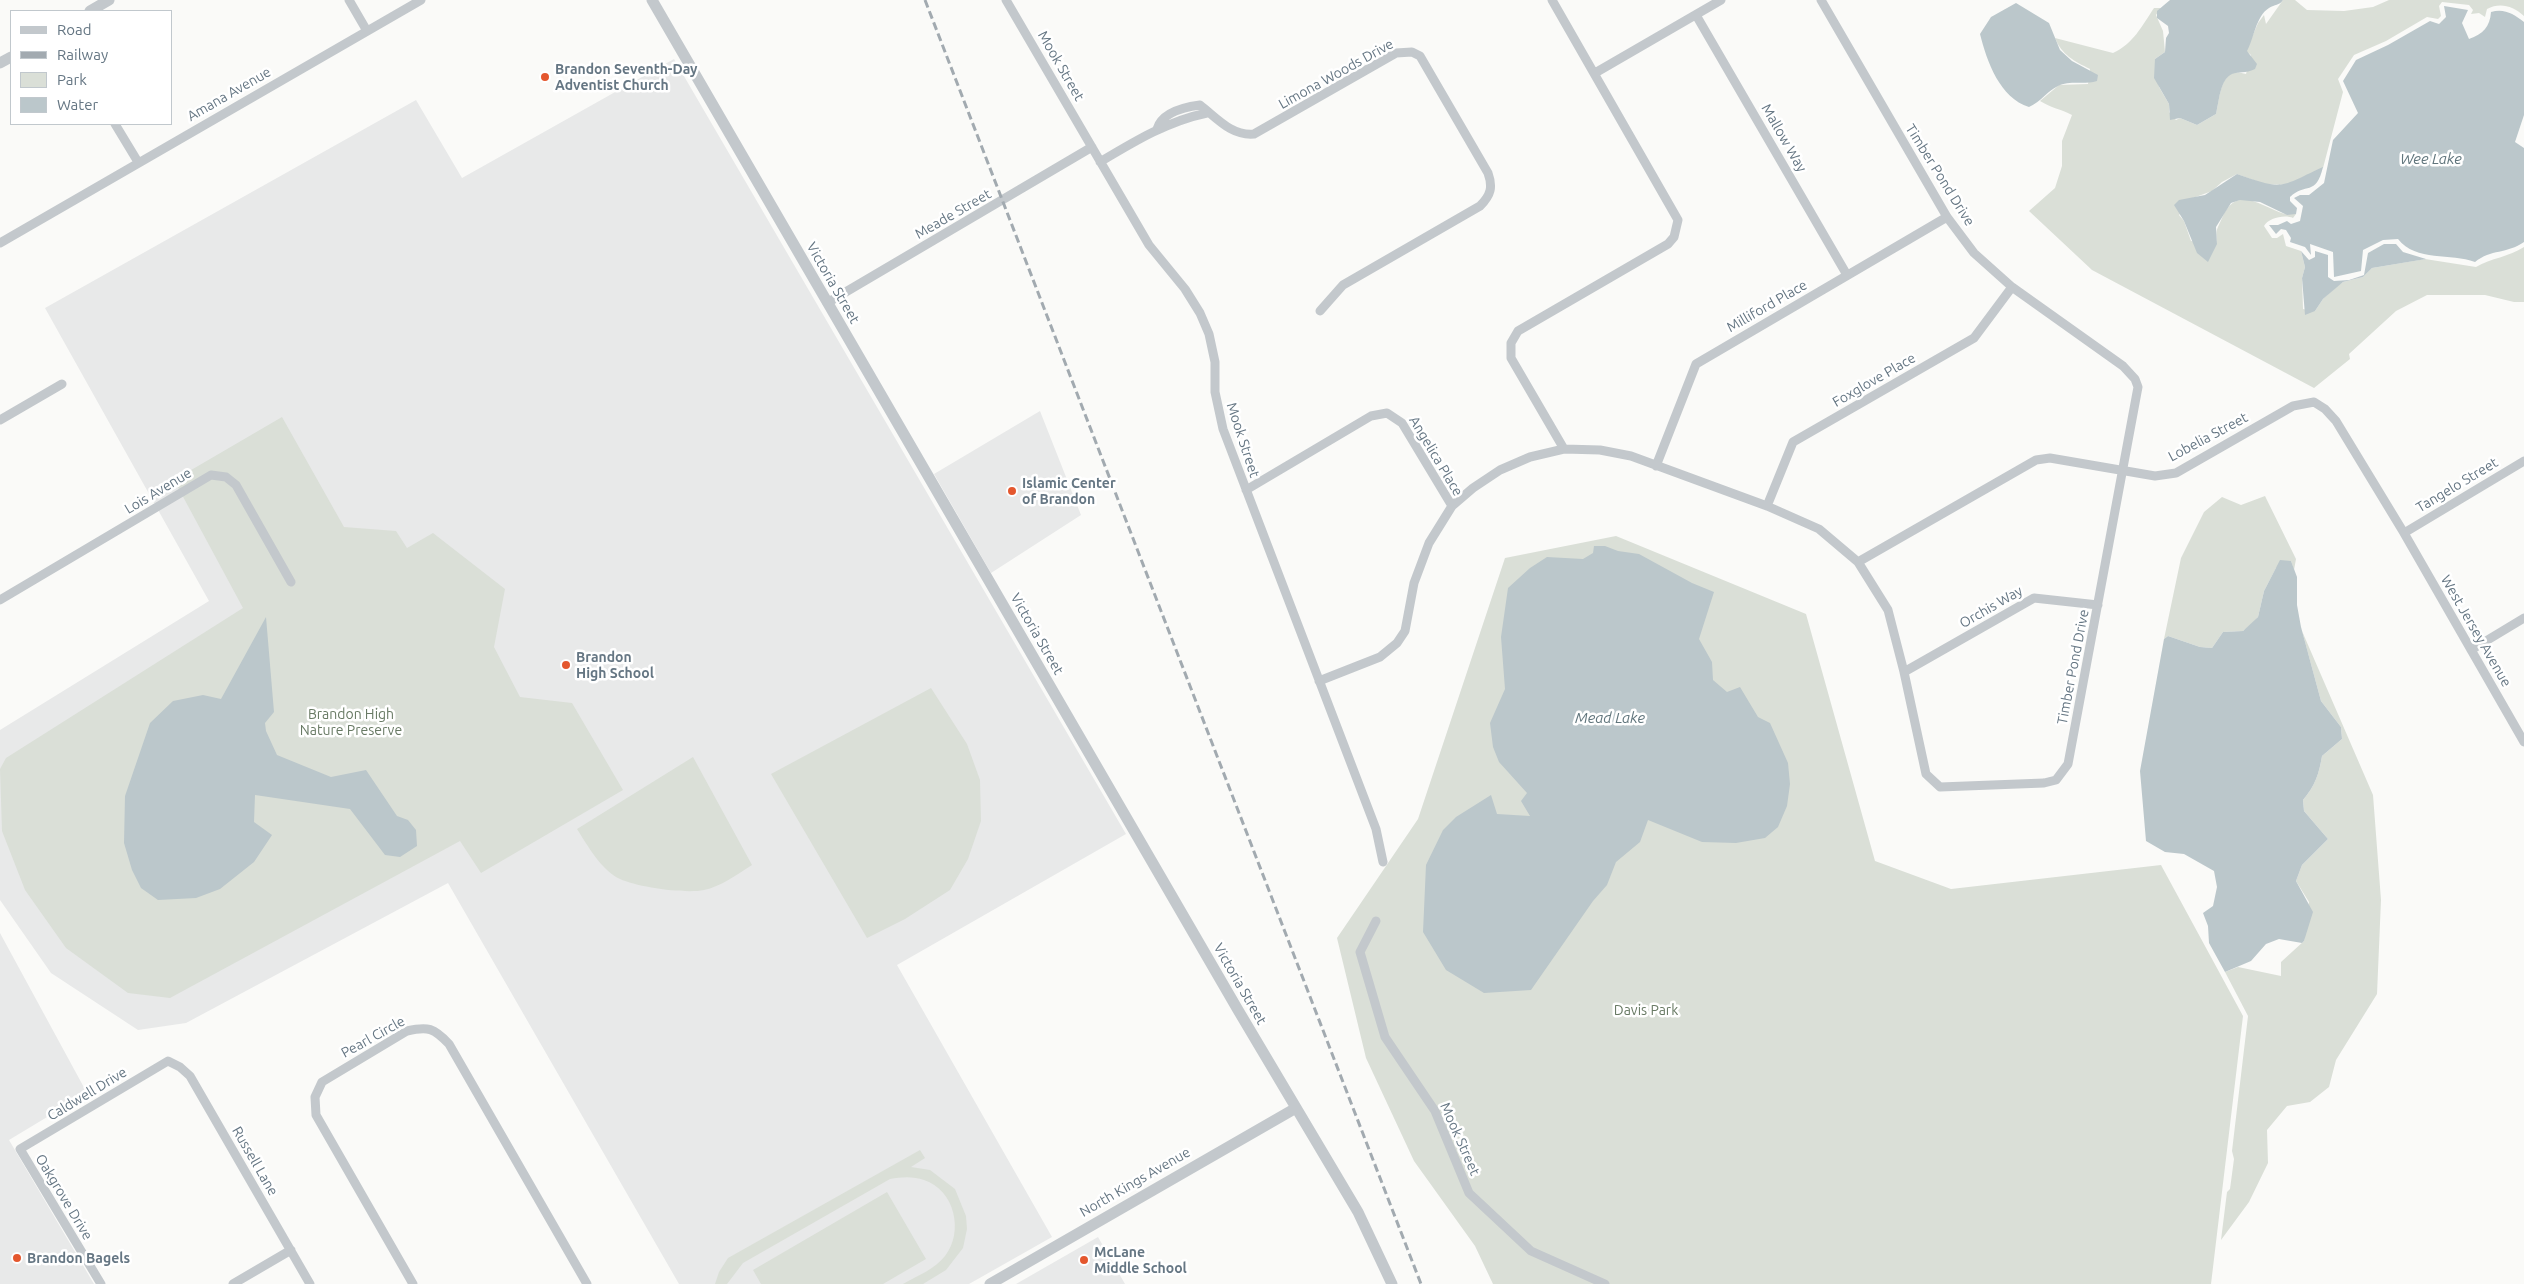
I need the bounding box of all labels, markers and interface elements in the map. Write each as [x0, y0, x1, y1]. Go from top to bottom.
legend [10, 10, 172, 125]
text: Road [57, 21, 92, 38]
street label: Mook Street [1034, 28, 1088, 104]
street label: Limona Woods Drive [1276, 35, 1396, 113]
text: Railway [57, 46, 108, 63]
place label: Brandon Seventh-Day Adventist Church [555, 61, 698, 94]
street label: Amana Avenue [184, 63, 274, 125]
text: Park [57, 71, 87, 88]
marker: Brandon Seventh-Day Adventist Church [539, 71, 551, 83]
text: Water [57, 96, 98, 113]
street label: Mallow Way [1758, 101, 1810, 175]
street label: Timber Pond Drive [1902, 121, 1978, 229]
water label: Wee Lake [2400, 150, 2462, 168]
street label: Meade Street [912, 185, 994, 243]
street label: Victoria Street [803, 239, 863, 327]
street label: Milliford Place [1724, 276, 1810, 336]
street label: Foxglove Place [1829, 349, 1919, 411]
street label: Mook Street [1223, 400, 1263, 480]
street label: Lobelia Street [2165, 409, 2251, 465]
street label: Angelica Place [1406, 413, 1466, 499]
street label: Tangelo Street [2413, 454, 2501, 516]
street label: Lois Avenue [121, 464, 195, 518]
place label: Islamic Center of Brandon [1022, 475, 1116, 508]
marker: Islamic Center of Brandon [1006, 485, 1018, 497]
street label: West Jersey Avenue [2437, 572, 2515, 690]
street label: Orchis Way [1957, 582, 2025, 632]
street label: Victoria Street [1007, 590, 1067, 678]
street label: Timber Pond Drive [2054, 608, 2092, 726]
place label: Brandon High School [576, 649, 654, 682]
marker: Brandon High School [560, 659, 572, 671]
park label: Brandon High Nature Preserve [300, 706, 402, 739]
water label: Mead Lake [1575, 709, 1645, 727]
street label: Victoria Street [1210, 940, 1270, 1028]
park label: Davis Park [1614, 1002, 1678, 1018]
street label: Pearl Circle [338, 1013, 408, 1061]
street label: Caldwell Drive [44, 1064, 130, 1124]
street label: Mook Street [1436, 1100, 1484, 1178]
street label: Russell Lane [228, 1123, 282, 1199]
street label: North Kings Avenue [1077, 1144, 1193, 1220]
street label: Oakgrove Drive [32, 1151, 96, 1243]
place label: McLane Middle School [1094, 1244, 1187, 1276]
place label: Brandon Bagels [27, 1250, 130, 1266]
marker: Brandon Bagels [11, 1252, 23, 1264]
marker: McLane Middle School [1078, 1254, 1090, 1266]

